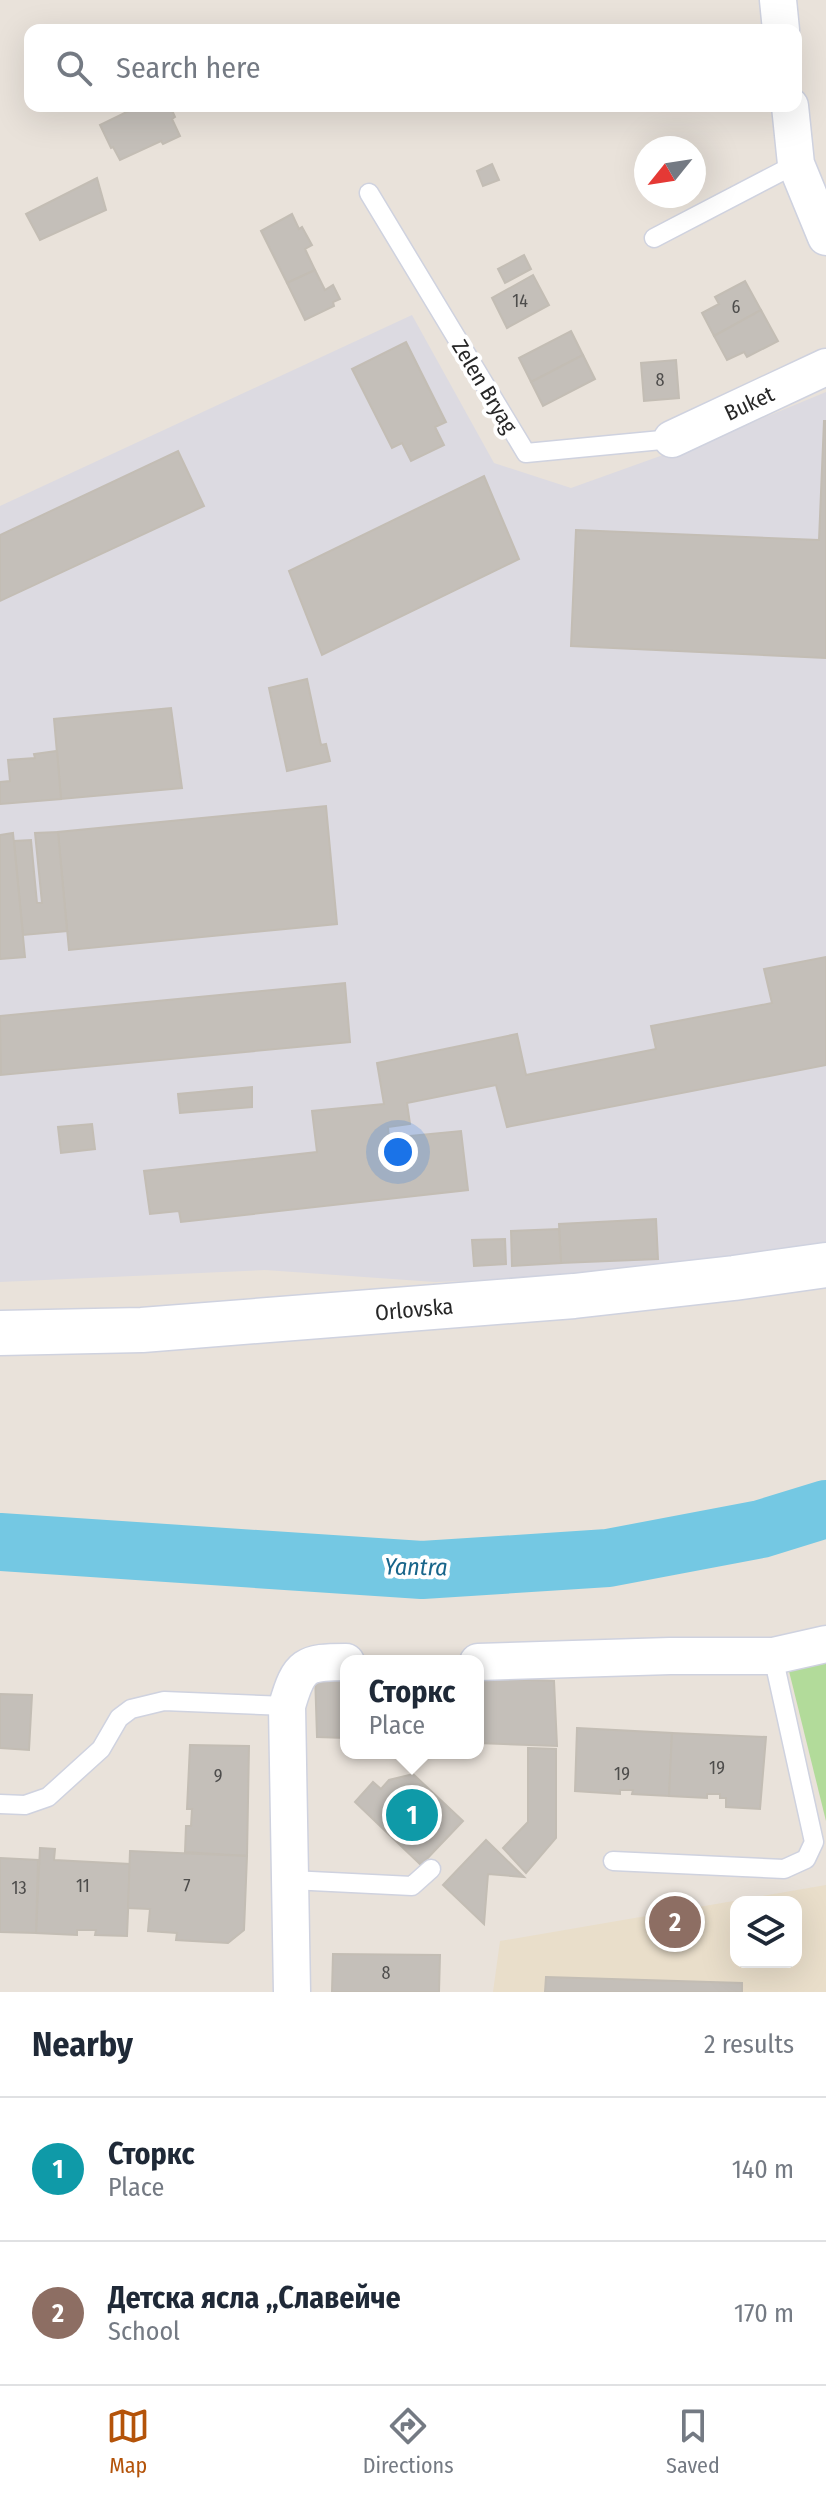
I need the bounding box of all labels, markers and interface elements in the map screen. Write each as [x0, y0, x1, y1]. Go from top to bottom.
search box [24, 24, 802, 112]
icon: search [52, 46, 96, 90]
text: Search here [116, 50, 261, 86]
north arrow [634, 136, 706, 208]
house number: 14 [512, 290, 528, 312]
house number: 6 [732, 296, 741, 318]
street label: Zelen Bryag [446, 335, 523, 438]
house number: 8 [656, 369, 665, 391]
street label: Buket [720, 380, 779, 427]
your location [378, 1132, 418, 1172]
street label: Orlovska [374, 1293, 454, 1326]
water label: Yantra [384, 1552, 448, 1582]
popup [340, 1655, 484, 1759]
text: Сторкс [369, 1674, 455, 1710]
text: Place [369, 1710, 425, 1741]
house number: 19 [709, 1757, 725, 1779]
house number: 19 [614, 1763, 630, 1785]
house number: 9 [214, 1765, 222, 1787]
pin: 1 [386, 1785, 438, 1845]
house number: 11 [76, 1875, 90, 1897]
house number: 7 [183, 1875, 191, 1897]
house number: 13 [11, 1877, 27, 1899]
pin: 2 [649, 1892, 701, 1952]
map controls [730, 1896, 802, 1968]
button: layers [730, 1896, 802, 1968]
house number: 8 [382, 1962, 391, 1984]
text: Nearby [32, 2024, 133, 2065]
text: 2 results [704, 2029, 794, 2060]
text: Сторкс [108, 2136, 195, 2172]
text: 1 [53, 2154, 64, 2185]
text: 140 m [732, 2154, 794, 2185]
text: Place [108, 2172, 164, 2203]
text: Детска ясла „Славейче [108, 2280, 401, 2316]
text: 2 [52, 2298, 64, 2329]
text: 170 m [734, 2298, 794, 2329]
text: School [108, 2316, 180, 2347]
tab: Map [106, 2404, 150, 2479]
tab: Directions [363, 2404, 454, 2479]
tab: Saved [666, 2404, 720, 2479]

